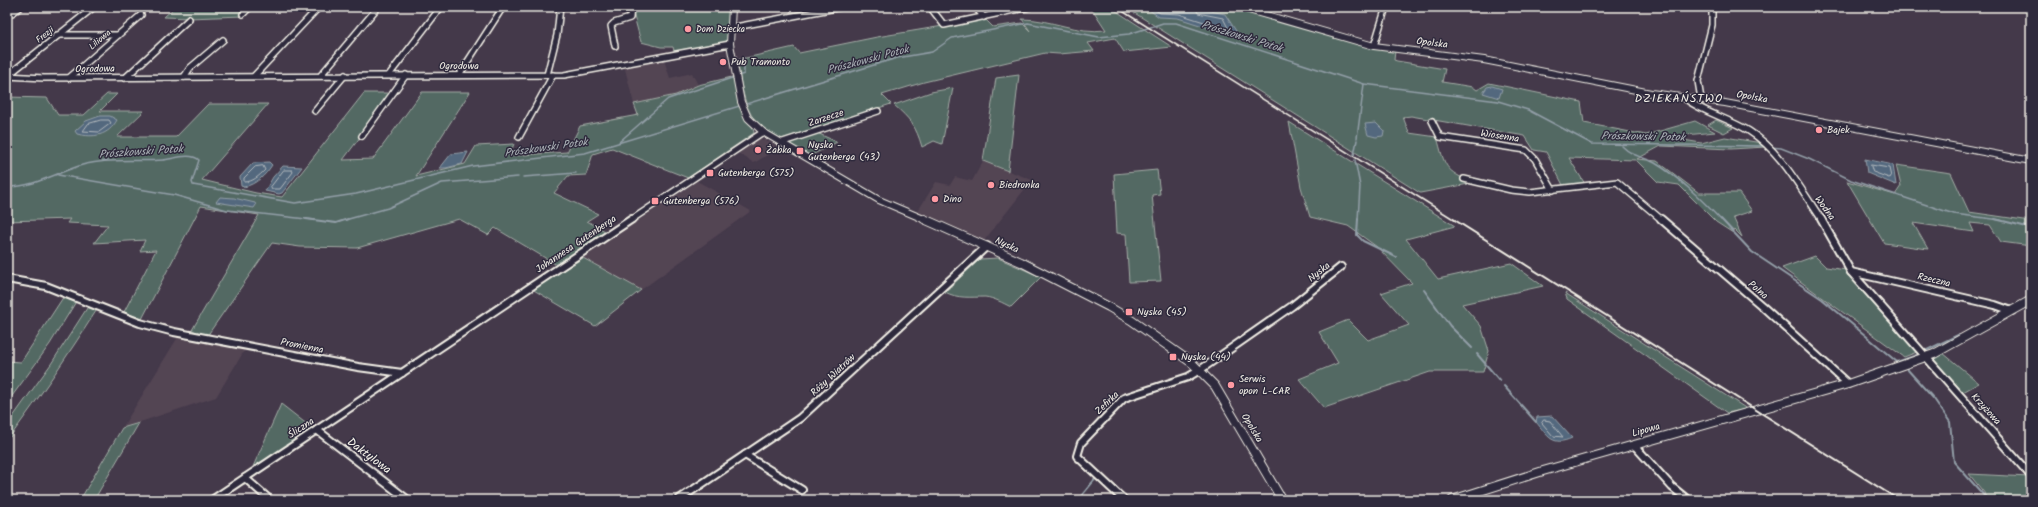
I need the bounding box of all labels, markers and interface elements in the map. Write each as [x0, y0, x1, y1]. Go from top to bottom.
water label: Prószkowski Potok [1199, 16, 1286, 58]
street label: Frezji [32, 22, 58, 47]
place label: Dom Dziecka [696, 22, 745, 37]
marker: Dom Dziecka [683, 24, 693, 34]
street label: Liliowa [85, 26, 115, 54]
street label: Opolska [1415, 33, 1449, 53]
water label: Prószkowski Potok [825, 40, 913, 80]
place label: Pub Tramonto [731, 54, 791, 70]
marker: Pub Tramonto [718, 57, 728, 67]
street label: Ogrodowa [439, 58, 479, 74]
street label: Ogrodowa [75, 61, 115, 77]
street label: Opolska [1735, 86, 1769, 108]
district label: DZIEKAŃSTWO [1635, 89, 1723, 108]
street label: Zarzecze [806, 105, 846, 131]
place label: Bajek [1827, 122, 1850, 138]
street label: Wiosenna [1480, 125, 1521, 147]
marker: Bajek [1814, 125, 1824, 135]
water label: Prószkowski Potok [1601, 127, 1687, 147]
water label: Prószkowski Potok [503, 133, 591, 163]
place label: Nyska - Gutenberga (43) [808, 137, 880, 165]
water label: Prószkowski Potok [99, 140, 185, 164]
place label: Żabka [766, 142, 792, 158]
marker: Żabka [753, 145, 763, 155]
marker: Nyska - Gutenberga (43) [795, 146, 805, 156]
place label: Gutenberga (575) [718, 165, 794, 181]
marker: Gutenberga (575) [705, 168, 715, 178]
place label: Biedronka [999, 177, 1040, 193]
marker: Biedronka [986, 180, 996, 190]
place label: Dino [943, 191, 962, 207]
street label: Wodna [1810, 192, 1840, 224]
place label: Gutenberga (576) [663, 193, 740, 209]
marker: Dino [930, 194, 940, 204]
marker: Gutenberga (576) [650, 196, 660, 206]
street label: Johannesa Gutenberga [532, 211, 620, 277]
street label: Nyska [992, 232, 1022, 258]
street label: Nyska [1304, 258, 1334, 286]
street label: Rzeczna [1916, 268, 1952, 292]
street label: Polna [1744, 277, 1772, 304]
place label: Nyska (45) [1137, 304, 1187, 320]
marker: Nyska (45) [1124, 307, 1134, 317]
street label: Promienna [279, 334, 325, 358]
place label: Nyska (44) [1181, 349, 1231, 365]
street label: Róży Wiatrów [807, 350, 859, 400]
marker: Nyska (44) [1168, 352, 1178, 362]
place label: Serwis opon L-CAR [1239, 371, 1290, 399]
marker: Serwis opon L-CAR [1226, 380, 1236, 390]
street label: Zefirka [1091, 387, 1123, 419]
street label: Krzyżowa [1967, 389, 2005, 429]
street label: Opolska [1237, 410, 1267, 446]
street label: Śliczna [284, 413, 318, 443]
street label: Lipowa [1630, 418, 1662, 442]
street label: Daktylowa [343, 433, 396, 479]

